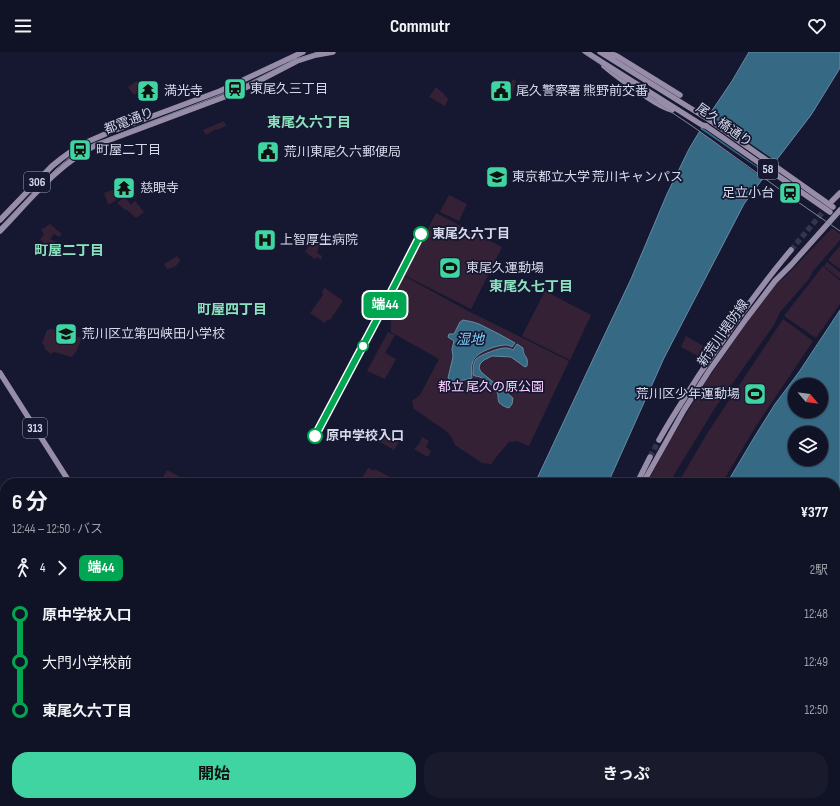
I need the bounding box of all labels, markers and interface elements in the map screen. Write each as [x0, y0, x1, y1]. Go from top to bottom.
icon: menu [12, 15, 34, 37]
icon: heart [806, 15, 828, 37]
text: Commutr [390, 16, 450, 37]
station icon: 東尾久三丁目 [222, 76, 248, 102]
temple icon: 満光寺 [135, 78, 161, 104]
public building icon: 尾久警察署 熊野前交番 [488, 78, 514, 104]
place label: 東尾久三丁目 [250, 81, 328, 97]
place label: 満光寺 [164, 83, 203, 99]
place label: 尾久警察署 熊野前交番 [516, 83, 648, 99]
street label: 尾久橋通り [693, 100, 755, 150]
street label: 都電通り [102, 104, 156, 138]
district label: 東尾久六丁目 [267, 114, 351, 131]
station icon: 町屋二丁目 [67, 137, 93, 163]
public building icon: 荒川東尾久六郵便局 [255, 139, 281, 165]
place label: 町屋二丁目 [96, 142, 161, 158]
place label: 荒川東尾久六郵便局 [284, 144, 401, 160]
road number: 58 [758, 159, 778, 179]
school or university icon: 東京都立大学 荒川キャンパス [484, 164, 510, 190]
place label: 東京都立大学 荒川キャンパス [512, 169, 683, 185]
road number: 306 [24, 172, 50, 192]
temple icon: 慈眼寺 [111, 175, 137, 201]
place label: 慈眼寺 [140, 180, 179, 196]
station icon: 足立小台 [777, 180, 803, 206]
place label: 足立小台 [722, 185, 774, 201]
marker: 東尾久六丁目 [413, 226, 429, 242]
place label: 東尾久六丁目 [432, 226, 510, 242]
hospital icon: 上智厚生病院 [252, 227, 278, 253]
place label: 上智厚生病院 [280, 232, 358, 248]
district label: 町屋二丁目 [34, 242, 104, 259]
sports icon: 東尾久運動場 [437, 255, 463, 281]
place label: 東尾久運動場 [466, 260, 544, 276]
district label: 東尾久七丁目 [489, 278, 573, 295]
line badge: 端44 [362, 292, 408, 318]
text: 端44 [371, 296, 399, 313]
street label: 新荒川堤防線 [694, 296, 752, 370]
district label: 町屋四丁目 [197, 301, 267, 318]
school or university icon: 荒川区立第四峡田小学校 [53, 321, 79, 347]
place label: 荒川区立第四峡田小学校 [82, 326, 225, 342]
water label: 湿地 [456, 331, 486, 348]
unlabelled marker [357, 340, 369, 352]
north arrow [788, 378, 828, 418]
map controls [788, 378, 828, 466]
park label: 都立 尾久の原公園 [438, 379, 544, 395]
sports icon: 荒川区少年運動場 [742, 381, 768, 407]
place label: 荒川区少年運動場 [636, 386, 740, 402]
road number: 313 [23, 418, 47, 438]
button: layers [788, 426, 828, 466]
marker: 原中学校入口 [307, 428, 323, 444]
place label: 原中学校入口 [326, 428, 404, 444]
text: 6 分 [12, 489, 48, 516]
text: ¥377 [800, 503, 828, 522]
text: 12:44 – 12:50 · バス [12, 521, 103, 537]
icon: walk [12, 557, 34, 579]
icon: forward [51, 557, 73, 579]
text: 端44 [87, 559, 115, 576]
text: 4 [40, 560, 45, 576]
text: 2駅 [810, 562, 828, 578]
text: 原中学校入口 [42, 606, 132, 625]
text: 12:48 [804, 606, 828, 622]
text: 大門小学校前 [42, 654, 132, 673]
text: 12:49 [804, 654, 828, 670]
text: 東尾久六丁目 [42, 702, 132, 721]
text: 12:50 [804, 702, 828, 718]
button: 開始 [12, 752, 416, 798]
button: きっぷ [424, 752, 828, 798]

